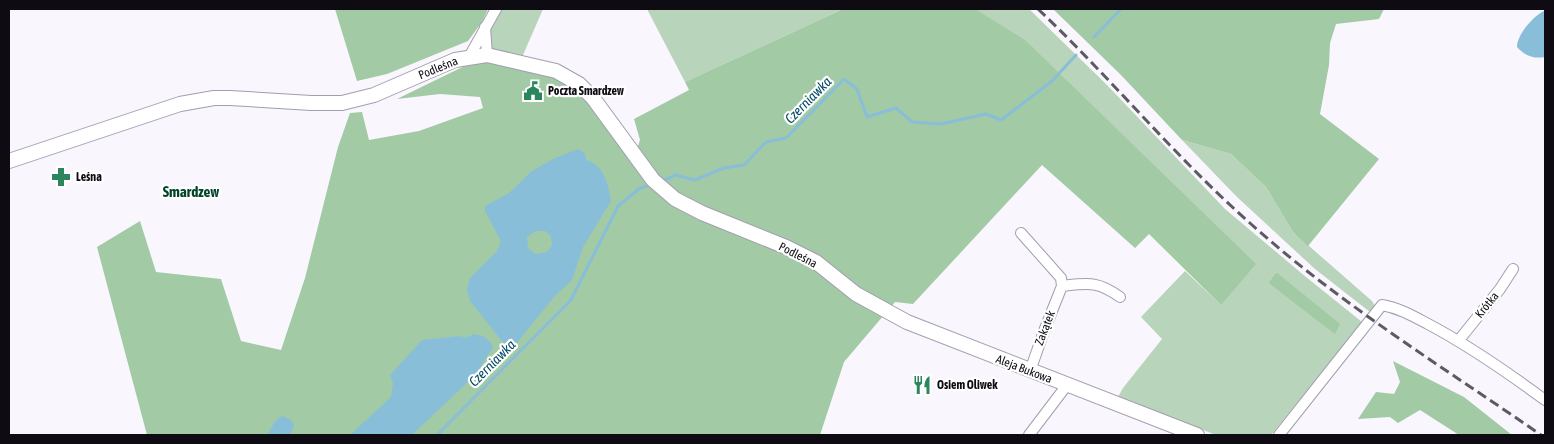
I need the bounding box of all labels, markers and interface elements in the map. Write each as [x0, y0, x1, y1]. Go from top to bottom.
street label: Podleśna [416, 54, 460, 82]
water label: Czerniawka [781, 73, 835, 127]
public building icon: Poczta Smardzew [522, 80, 544, 102]
place label: Poczta Smardzew [548, 84, 625, 98]
pharmacy icon: Leśna [50, 166, 72, 188]
place label: Leśna [76, 170, 102, 184]
district label: Smardzew [163, 183, 219, 200]
street label: Podleśna [776, 239, 820, 271]
street label: Krótka [1472, 289, 1502, 321]
street label: Zakątek [1032, 308, 1058, 347]
water label: Czerniawka [465, 336, 519, 390]
street label: Aleja Bukowa [994, 352, 1054, 386]
restaurant icon: Osiem Oliwek [911, 374, 933, 396]
place label: Osiem Oliwek [937, 378, 998, 392]

